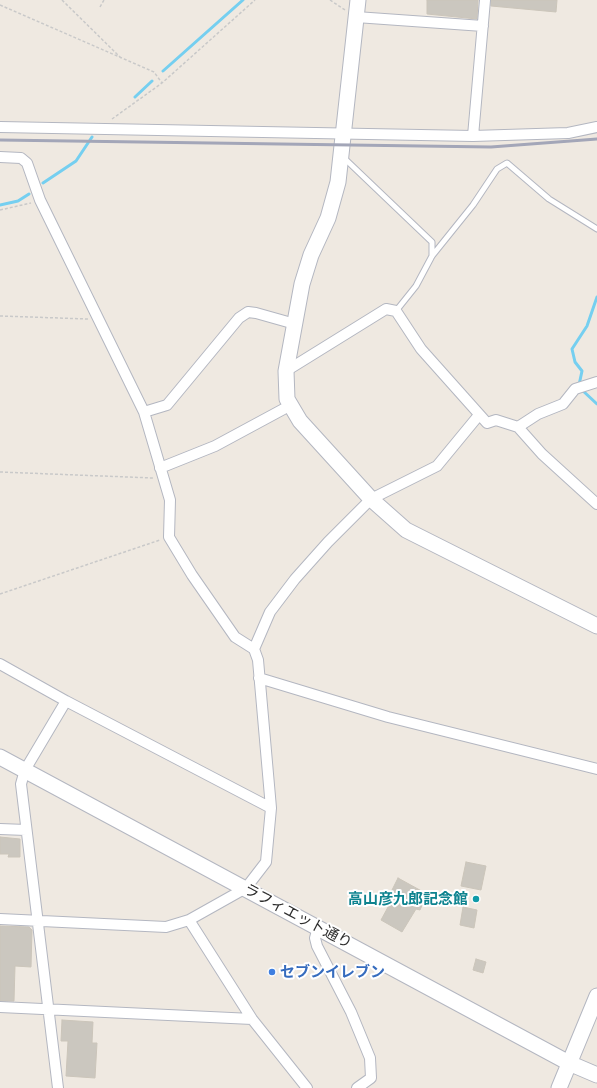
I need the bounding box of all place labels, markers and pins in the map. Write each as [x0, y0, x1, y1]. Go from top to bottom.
place label: 高山彦九郎記念館 [348, 890, 468, 908]
marker: 高山彦九郎記念館 [471, 894, 481, 904]
place label: セブンイレブン [280, 963, 385, 981]
marker: セブンイレブン [267, 967, 277, 977]

